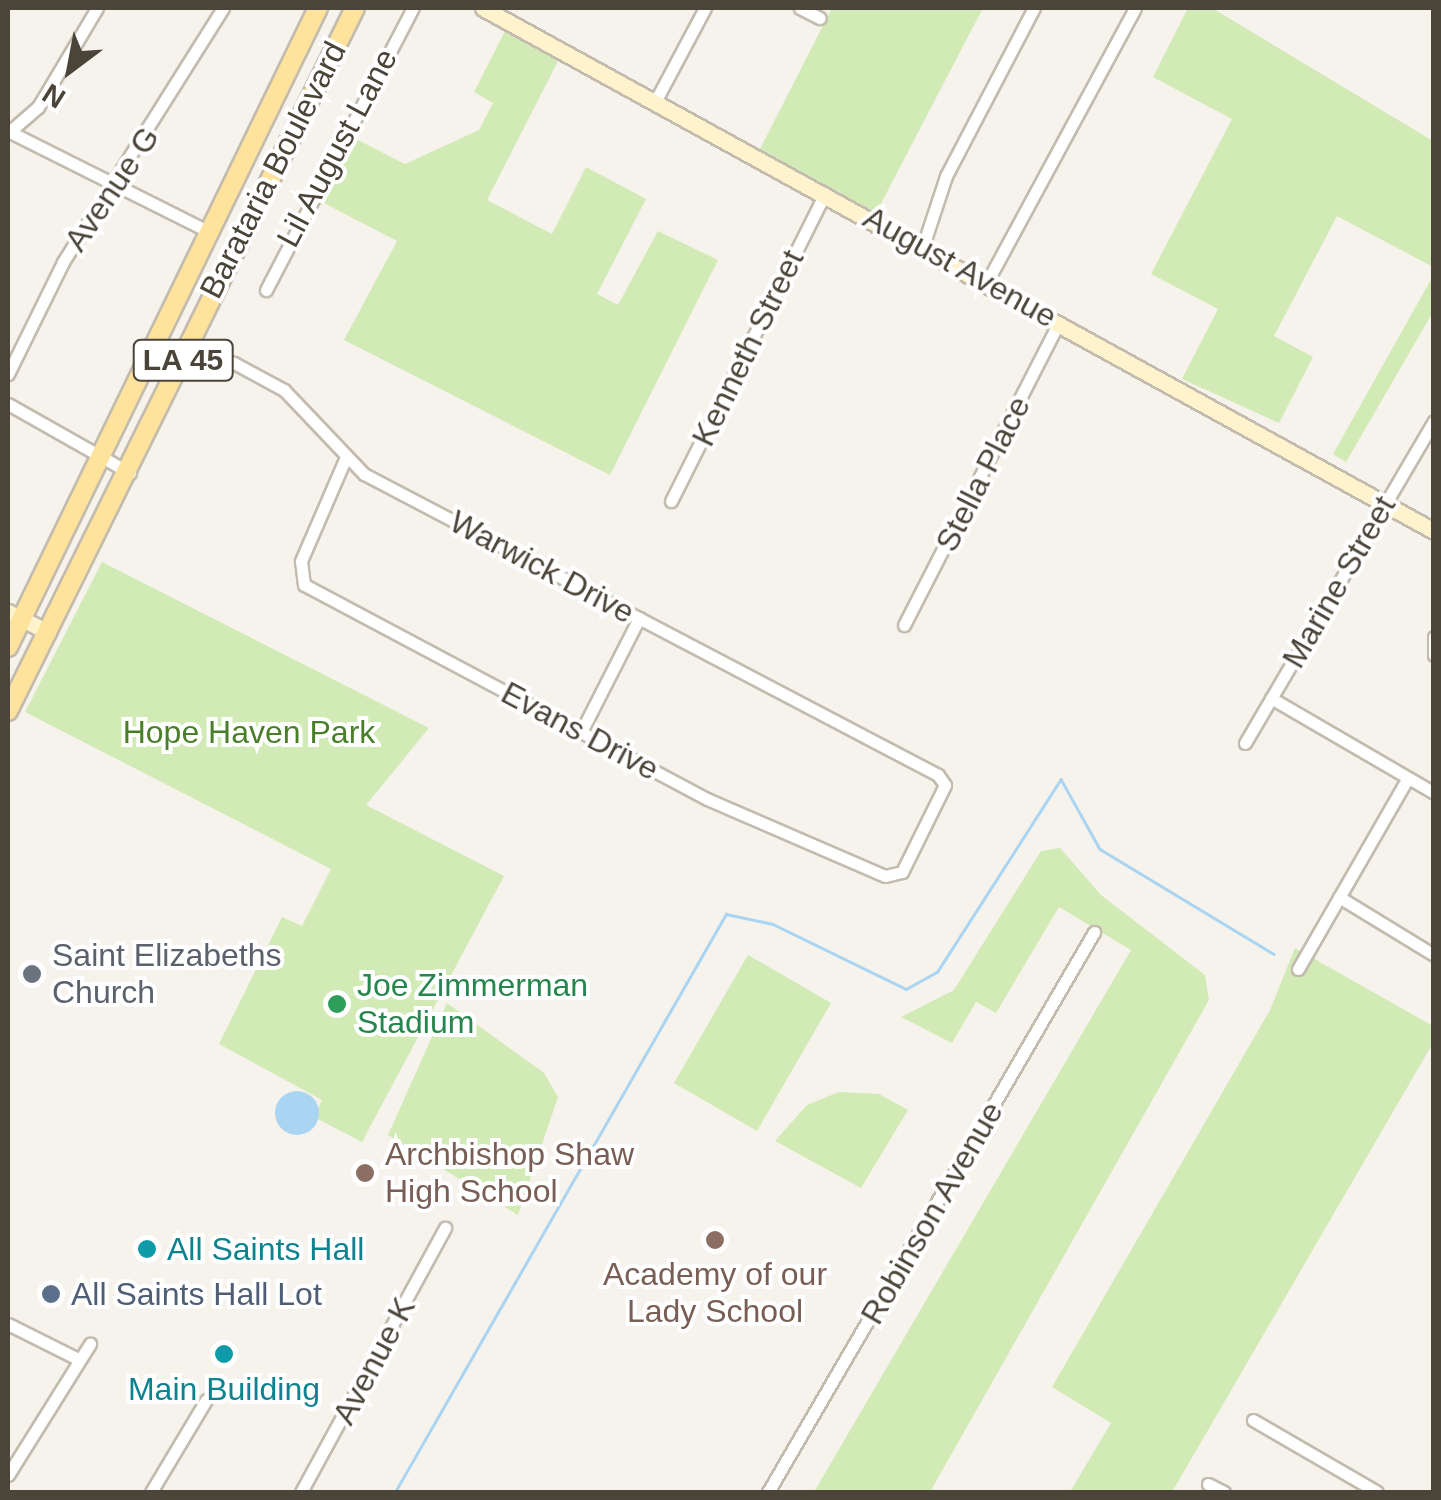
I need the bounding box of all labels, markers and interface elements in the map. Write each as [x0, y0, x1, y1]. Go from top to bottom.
north arrow [20, 20, 120, 120]
street label: Barataria Boulevard [192, 35, 354, 305]
street label: Lil August Lane [268, 42, 406, 254]
text: N [37, 77, 71, 114]
street label: Avenue G [56, 120, 168, 258]
street label: August Avenue [856, 198, 1064, 336]
street label: Kenneth Street [684, 244, 812, 452]
road number: LA 45 [130, 335, 236, 385]
street label: Stella Place [928, 390, 1038, 558]
street label: Marine Street [1274, 489, 1404, 675]
street label: Warwick Drive [443, 502, 641, 632]
street label: Evans Drive [495, 674, 665, 788]
park label: Hope Haven Park [123, 713, 375, 751]
place label: Saint Elizabeths Church [52, 937, 281, 1012]
marker: Saint Elizabeths Church [21, 963, 43, 985]
place label: Joe Zimmerman Stadium [357, 967, 588, 1042]
marker: Joe Zimmerman Stadium [326, 993, 348, 1015]
street label: Robinson Avenue [852, 1094, 1012, 1332]
place label: Archbishop Shaw High School [385, 1136, 634, 1211]
marker: Archbishop Shaw High School [354, 1162, 376, 1184]
marker: Academy of our Lady School [704, 1229, 726, 1251]
place label: All Saints Hall [167, 1230, 364, 1268]
marker: All Saints Hall [136, 1238, 158, 1260]
place label: Academy of our Lady School [603, 1256, 827, 1331]
place label: All Saints Hall Lot [71, 1275, 322, 1313]
marker: All Saints Hall Lot [40, 1283, 62, 1305]
street label: Avenue K [325, 1291, 423, 1431]
marker: Main Building [213, 1343, 235, 1365]
place label: Main Building [128, 1370, 320, 1408]

